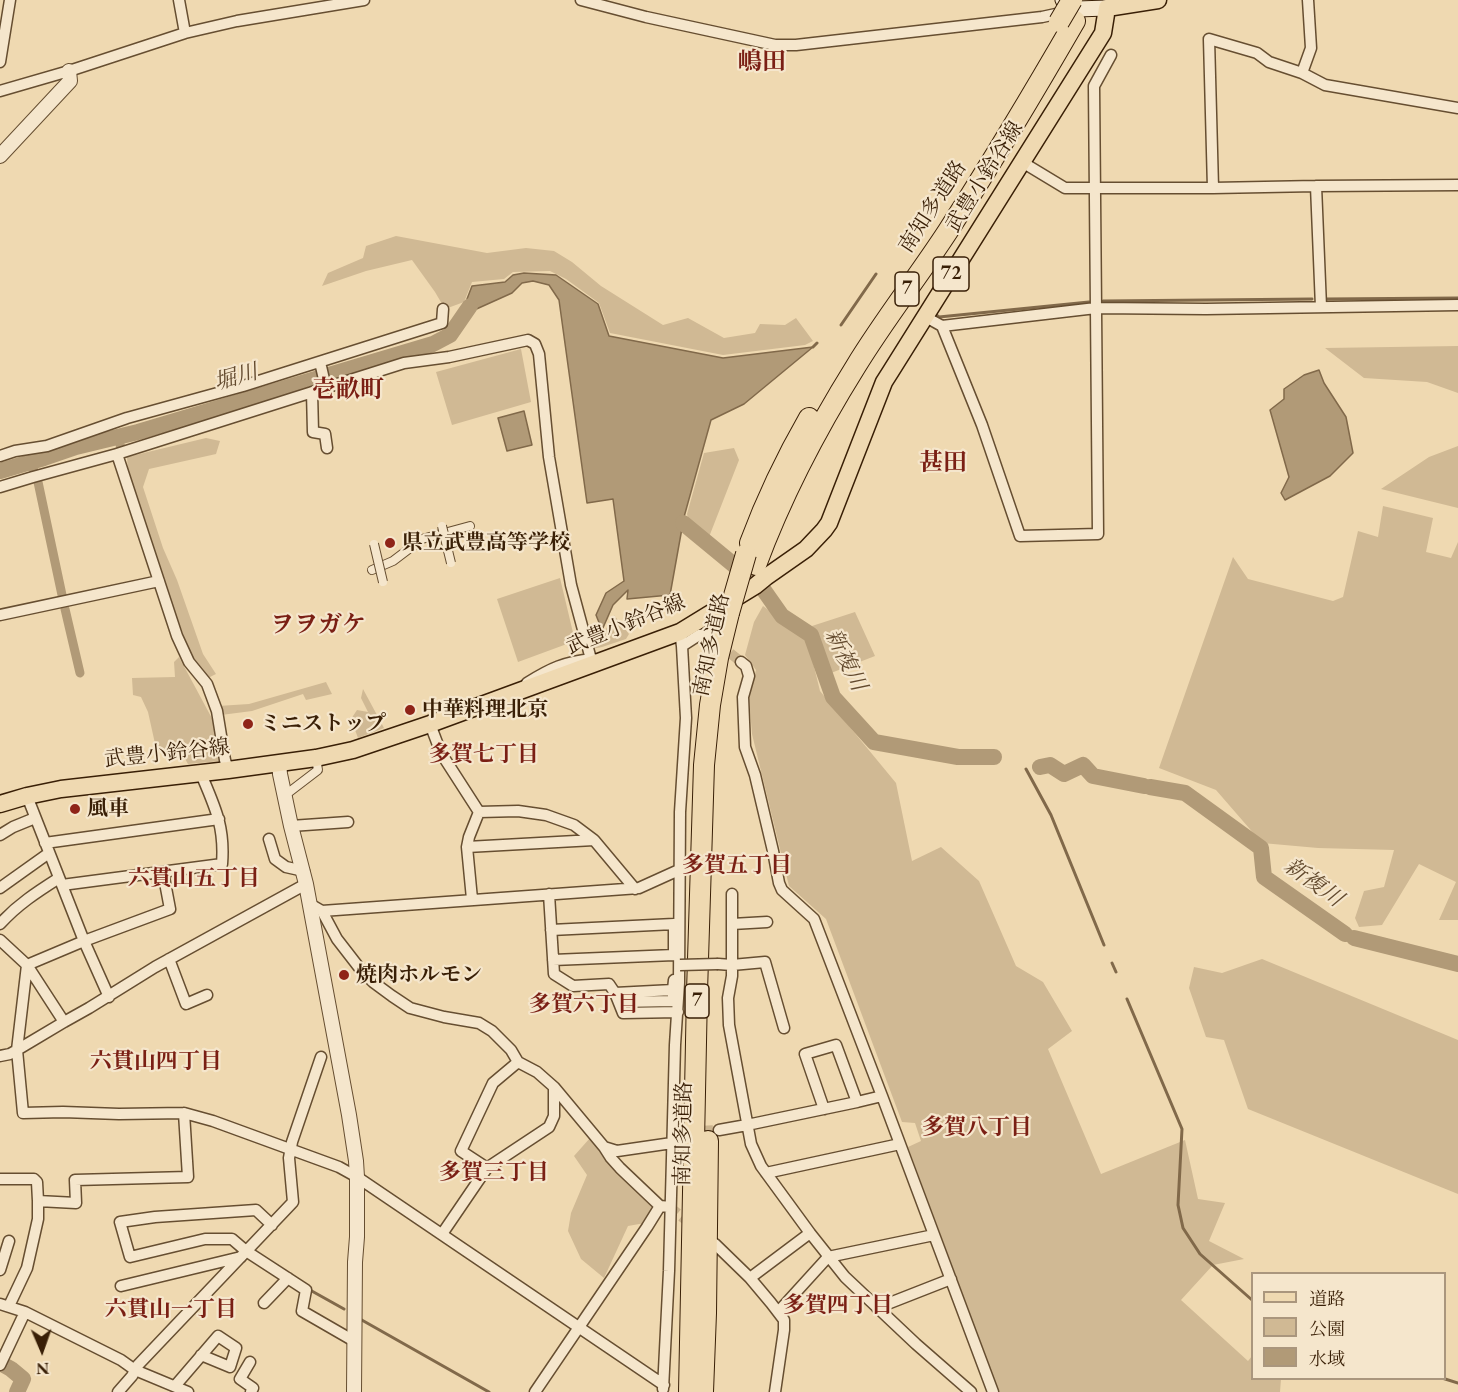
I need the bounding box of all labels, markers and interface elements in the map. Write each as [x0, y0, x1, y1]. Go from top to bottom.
district label: 嶋田 [738, 48, 786, 76]
street label: 武豊小鈴谷線 [941, 117, 1029, 237]
street label: 南知多道路 [894, 156, 972, 258]
road number: 72 [933, 257, 969, 291]
road number: 7 [895, 272, 919, 306]
water label: 堀川 [211, 359, 261, 397]
district label: 壱畝町 [312, 376, 384, 404]
district label: 甚田 [919, 449, 967, 477]
place label: 県立武豊高等学校 [402, 530, 570, 556]
marker: 県立武豊高等学校 [383, 536, 397, 550]
street label: 武豊小鈴谷線 [563, 590, 689, 660]
street label: 南知多道路 [689, 591, 735, 699]
district label: ヲヲガケ [270, 611, 366, 639]
water label: 新複川 [819, 625, 871, 695]
place label: 中華料理北京 [422, 697, 548, 723]
marker: 中華料理北京 [403, 703, 417, 717]
place label: ミニストップ [260, 711, 386, 737]
marker: ミニストップ [241, 717, 255, 731]
street label: 武豊小鈴谷線 [103, 735, 231, 773]
district label: 多賀七丁目 [429, 742, 539, 768]
place label: 風車 [87, 796, 129, 822]
marker: 風車 [68, 802, 82, 816]
district label: 多賀五丁目 [682, 853, 792, 879]
water label: 新複川 [1279, 853, 1347, 913]
district label: 六貫山五丁目 [128, 866, 260, 892]
place label: 焼肉ホルモン [356, 962, 482, 988]
marker: 焼肉ホルモン [337, 968, 351, 982]
road number: 7 [685, 984, 709, 1018]
district label: 多賀六丁目 [529, 992, 639, 1018]
district label: 六貫山四丁目 [90, 1049, 222, 1075]
street label: 南知多道路 [670, 1081, 698, 1187]
district label: 多賀八丁目 [922, 1115, 1032, 1141]
district label: 多賀三丁目 [439, 1160, 549, 1186]
legend [1251, 1272, 1446, 1380]
text: 道路 [1309, 1287, 1345, 1310]
district label: 多賀四丁目 [783, 1293, 893, 1319]
district label: 六貫山一丁目 [105, 1297, 237, 1323]
text: 公園 [1309, 1317, 1345, 1340]
north arrow [12, 1320, 72, 1380]
text: 水域 [1309, 1347, 1345, 1370]
text: N [36, 1358, 49, 1379]

